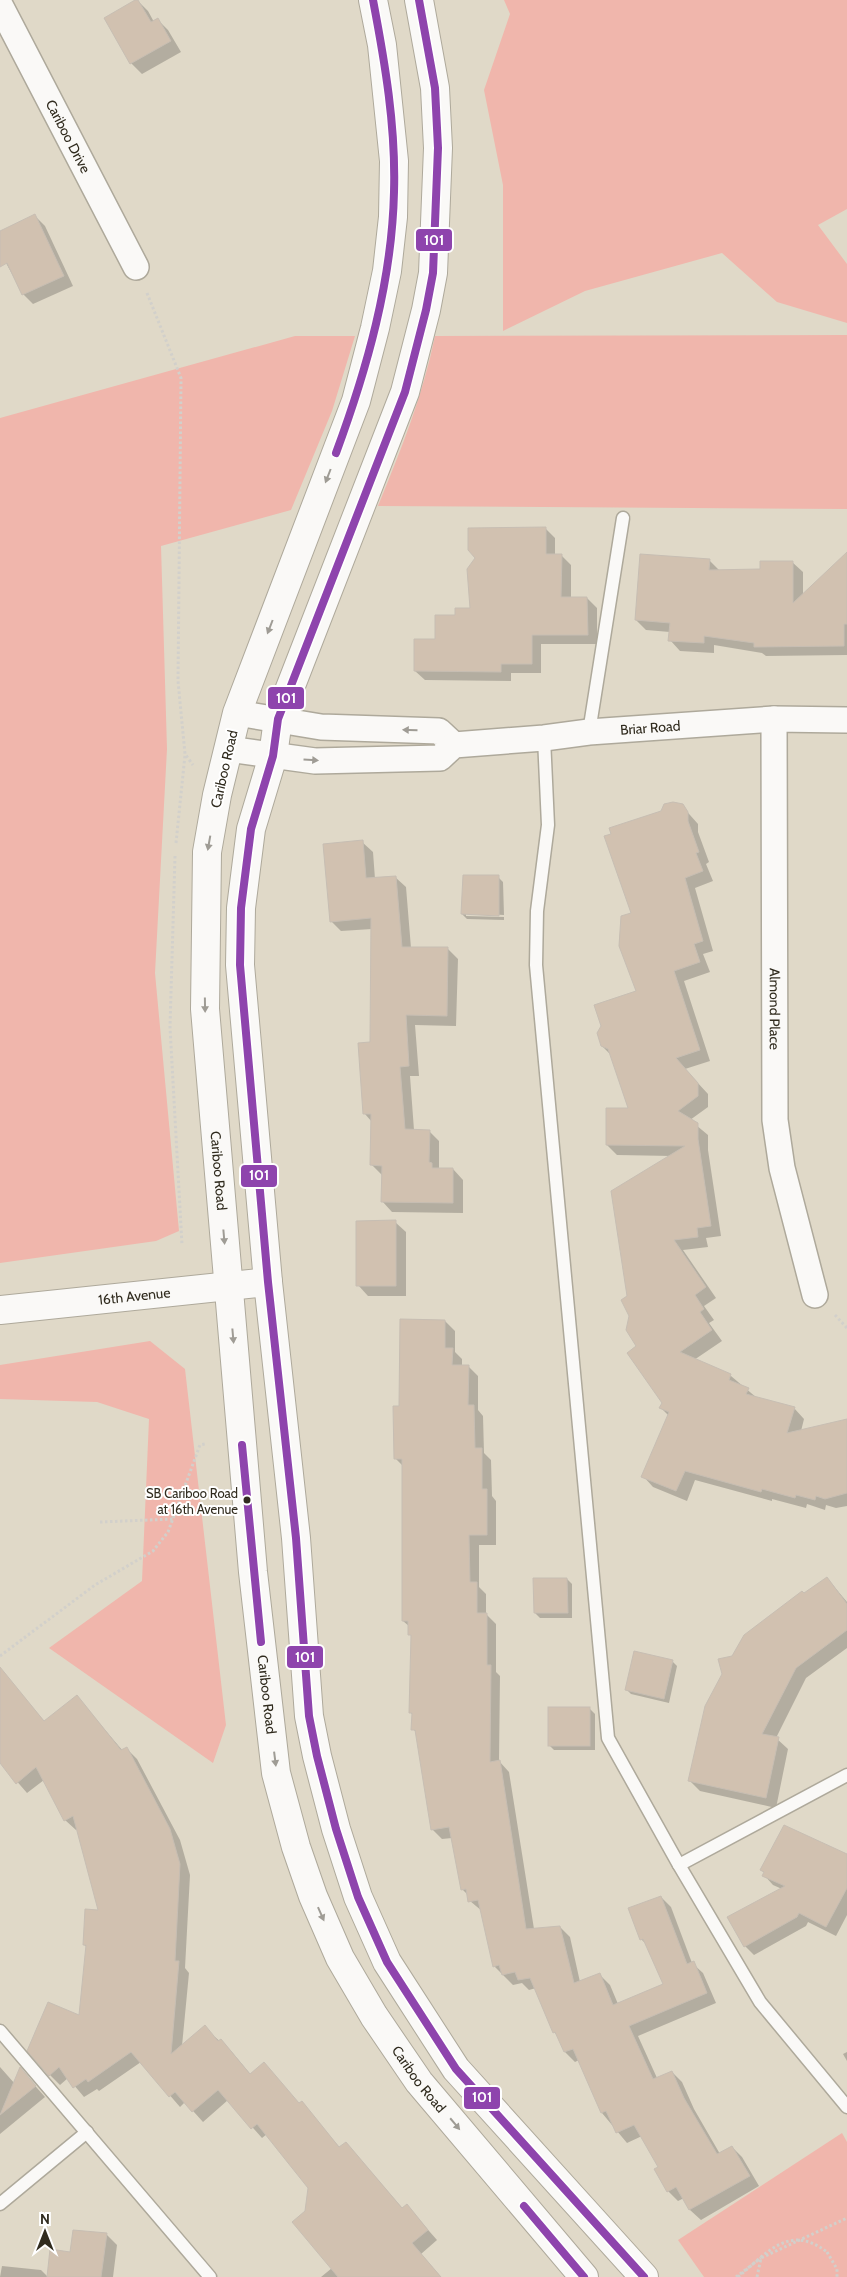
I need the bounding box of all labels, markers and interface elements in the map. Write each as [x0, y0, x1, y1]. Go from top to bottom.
street label: Cariboo Drive [42, 96, 95, 176]
line badge: 101 [415, 228, 453, 252]
text: 101 [424, 231, 444, 249]
one-way arrow [324, 468, 331, 483]
one-way arrow [265, 620, 273, 634]
line badge: 101 [267, 686, 305, 710]
text: 101 [276, 689, 296, 707]
street label: Briar Road [619, 717, 681, 739]
one-way arrow [402, 726, 418, 734]
street label: Cariboo Road [206, 728, 242, 810]
one-way arrow [303, 757, 319, 765]
one-way arrow [204, 835, 212, 851]
street label: Almond Place [766, 968, 784, 1050]
one-way arrow [201, 998, 209, 1014]
street label: Cariboo Road [206, 1130, 231, 1211]
line badge: 101 [240, 1164, 278, 1188]
text: 101 [249, 1166, 269, 1184]
one-way arrow [220, 1229, 228, 1245]
street label: 16th Avenue [97, 1283, 171, 1309]
one-way arrow [229, 1328, 237, 1344]
place label: SB Cariboo Road at 16th Avenue [146, 1485, 238, 1517]
marker: SB Cariboo Road at 16th Avenue [242, 1495, 252, 1505]
line badge: 101 [286, 1645, 324, 1669]
text: 101 [295, 1648, 315, 1666]
street label: Cariboo Road [254, 1654, 280, 1735]
one-way arrow [271, 1751, 279, 1767]
one-way arrow [318, 1907, 326, 1921]
street label: Cariboo Road [388, 2042, 450, 2116]
line badge: 101 [463, 2086, 501, 2110]
text: 101 [472, 2088, 492, 2106]
one-way arrow [449, 2117, 460, 2130]
north arrow [20, 2207, 70, 2257]
text: N [40, 2210, 50, 2228]

